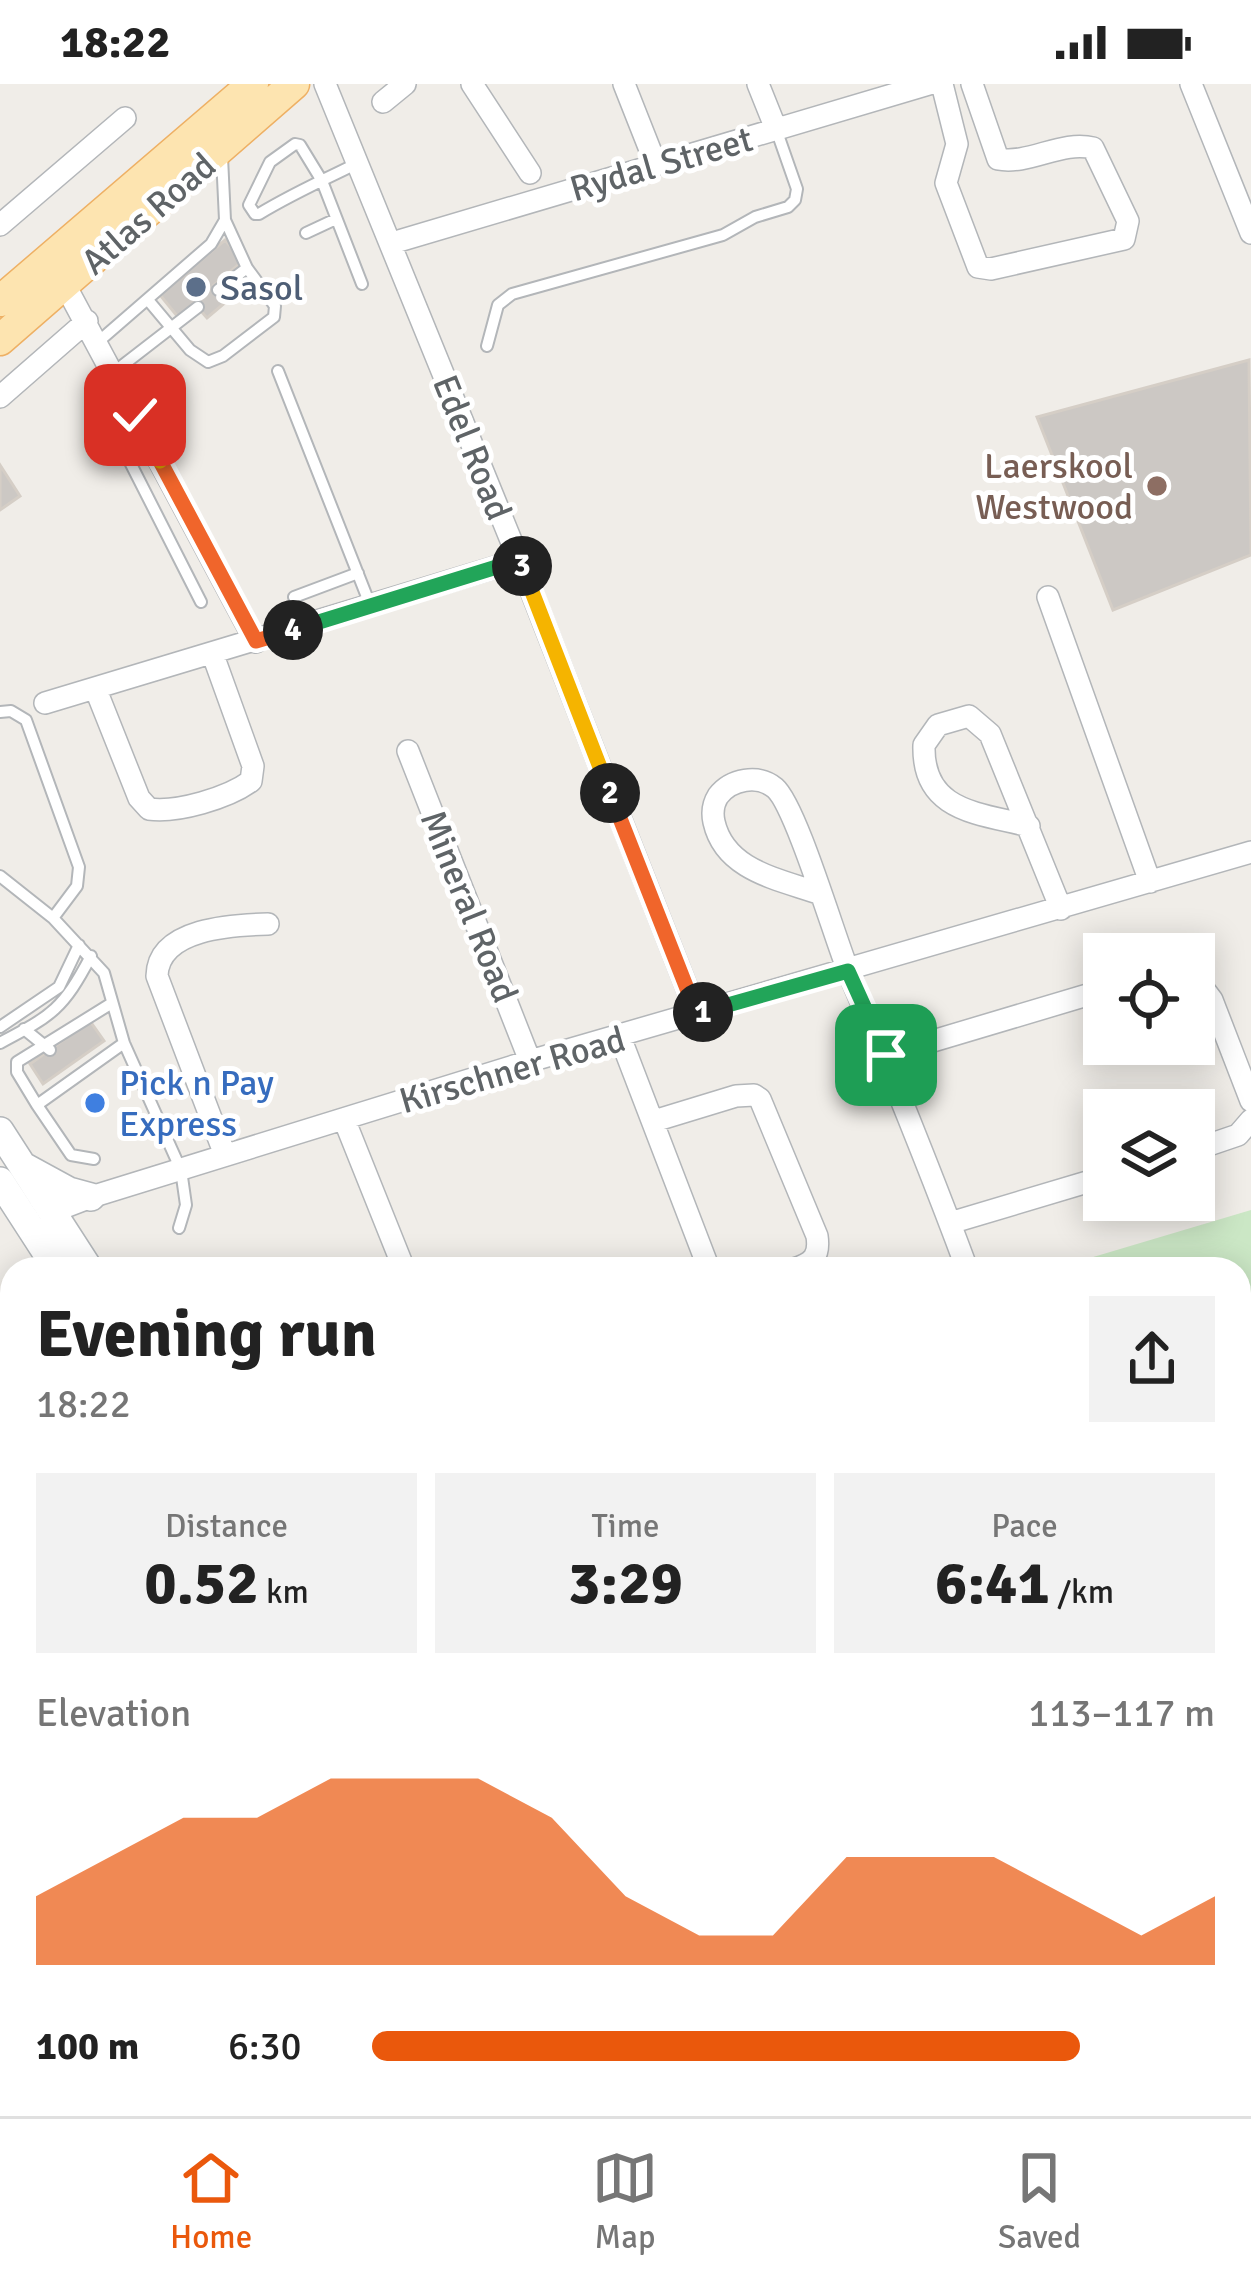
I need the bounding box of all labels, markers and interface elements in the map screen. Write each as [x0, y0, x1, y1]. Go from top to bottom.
text: 18:22 [60, 15, 170, 70]
street label: Rydal Street [565, 117, 758, 212]
street label: Atlas Road [72, 143, 225, 285]
place label: Sasol [220, 266, 303, 311]
marker: Sasol [183, 274, 209, 300]
pin [84, 364, 186, 466]
street label: Edel Road [422, 368, 521, 527]
icon: check [102, 382, 168, 448]
place label: Laerskool Westwood [975, 444, 1133, 530]
marker: Laerskool Westwood [1144, 473, 1170, 499]
pin: 3 [492, 536, 552, 596]
text: 3 [513, 545, 531, 586]
pin: 4 [263, 600, 323, 660]
text: 4 [284, 609, 302, 650]
pin: 2 [580, 763, 640, 823]
text: 2 [601, 772, 619, 813]
street label: Mineral Road [410, 804, 528, 1009]
map controls [1083, 933, 1215, 1221]
button: locate [1083, 933, 1215, 1065]
pin: 1 [673, 982, 733, 1042]
text: 1 [694, 991, 712, 1032]
pin [835, 1004, 937, 1106]
street label: Kirschner Road [394, 1017, 630, 1124]
icon: arrive [853, 1022, 919, 1088]
place label: Pick n Pay Express [119, 1061, 274, 1147]
button: layers [1083, 1089, 1215, 1221]
marker: Pick n Pay Express [82, 1090, 108, 1116]
text: Evening run [36, 1294, 377, 1375]
button: share [1089, 1296, 1215, 1422]
text: 18:22 [36, 1380, 131, 1428]
text: Distance [165, 1506, 288, 1547]
text: Time [592, 1506, 660, 1547]
text: Pace [991, 1506, 1058, 1547]
text: 0.52 [144, 1547, 259, 1621]
text: 3:29 [568, 1547, 683, 1621]
text: 6:41 [935, 1547, 1050, 1621]
text: km [259, 1572, 309, 1613]
text: /km [1050, 1572, 1114, 1613]
text: Elevation [36, 1689, 191, 1737]
text: 113–117 m [1028, 1689, 1215, 1737]
text: 100 m [36, 2022, 139, 2070]
text: 6:30 [228, 2022, 302, 2070]
tab: Home [170, 2145, 252, 2258]
tab: Map [592, 2145, 658, 2258]
tab: Saved [998, 2145, 1081, 2258]

